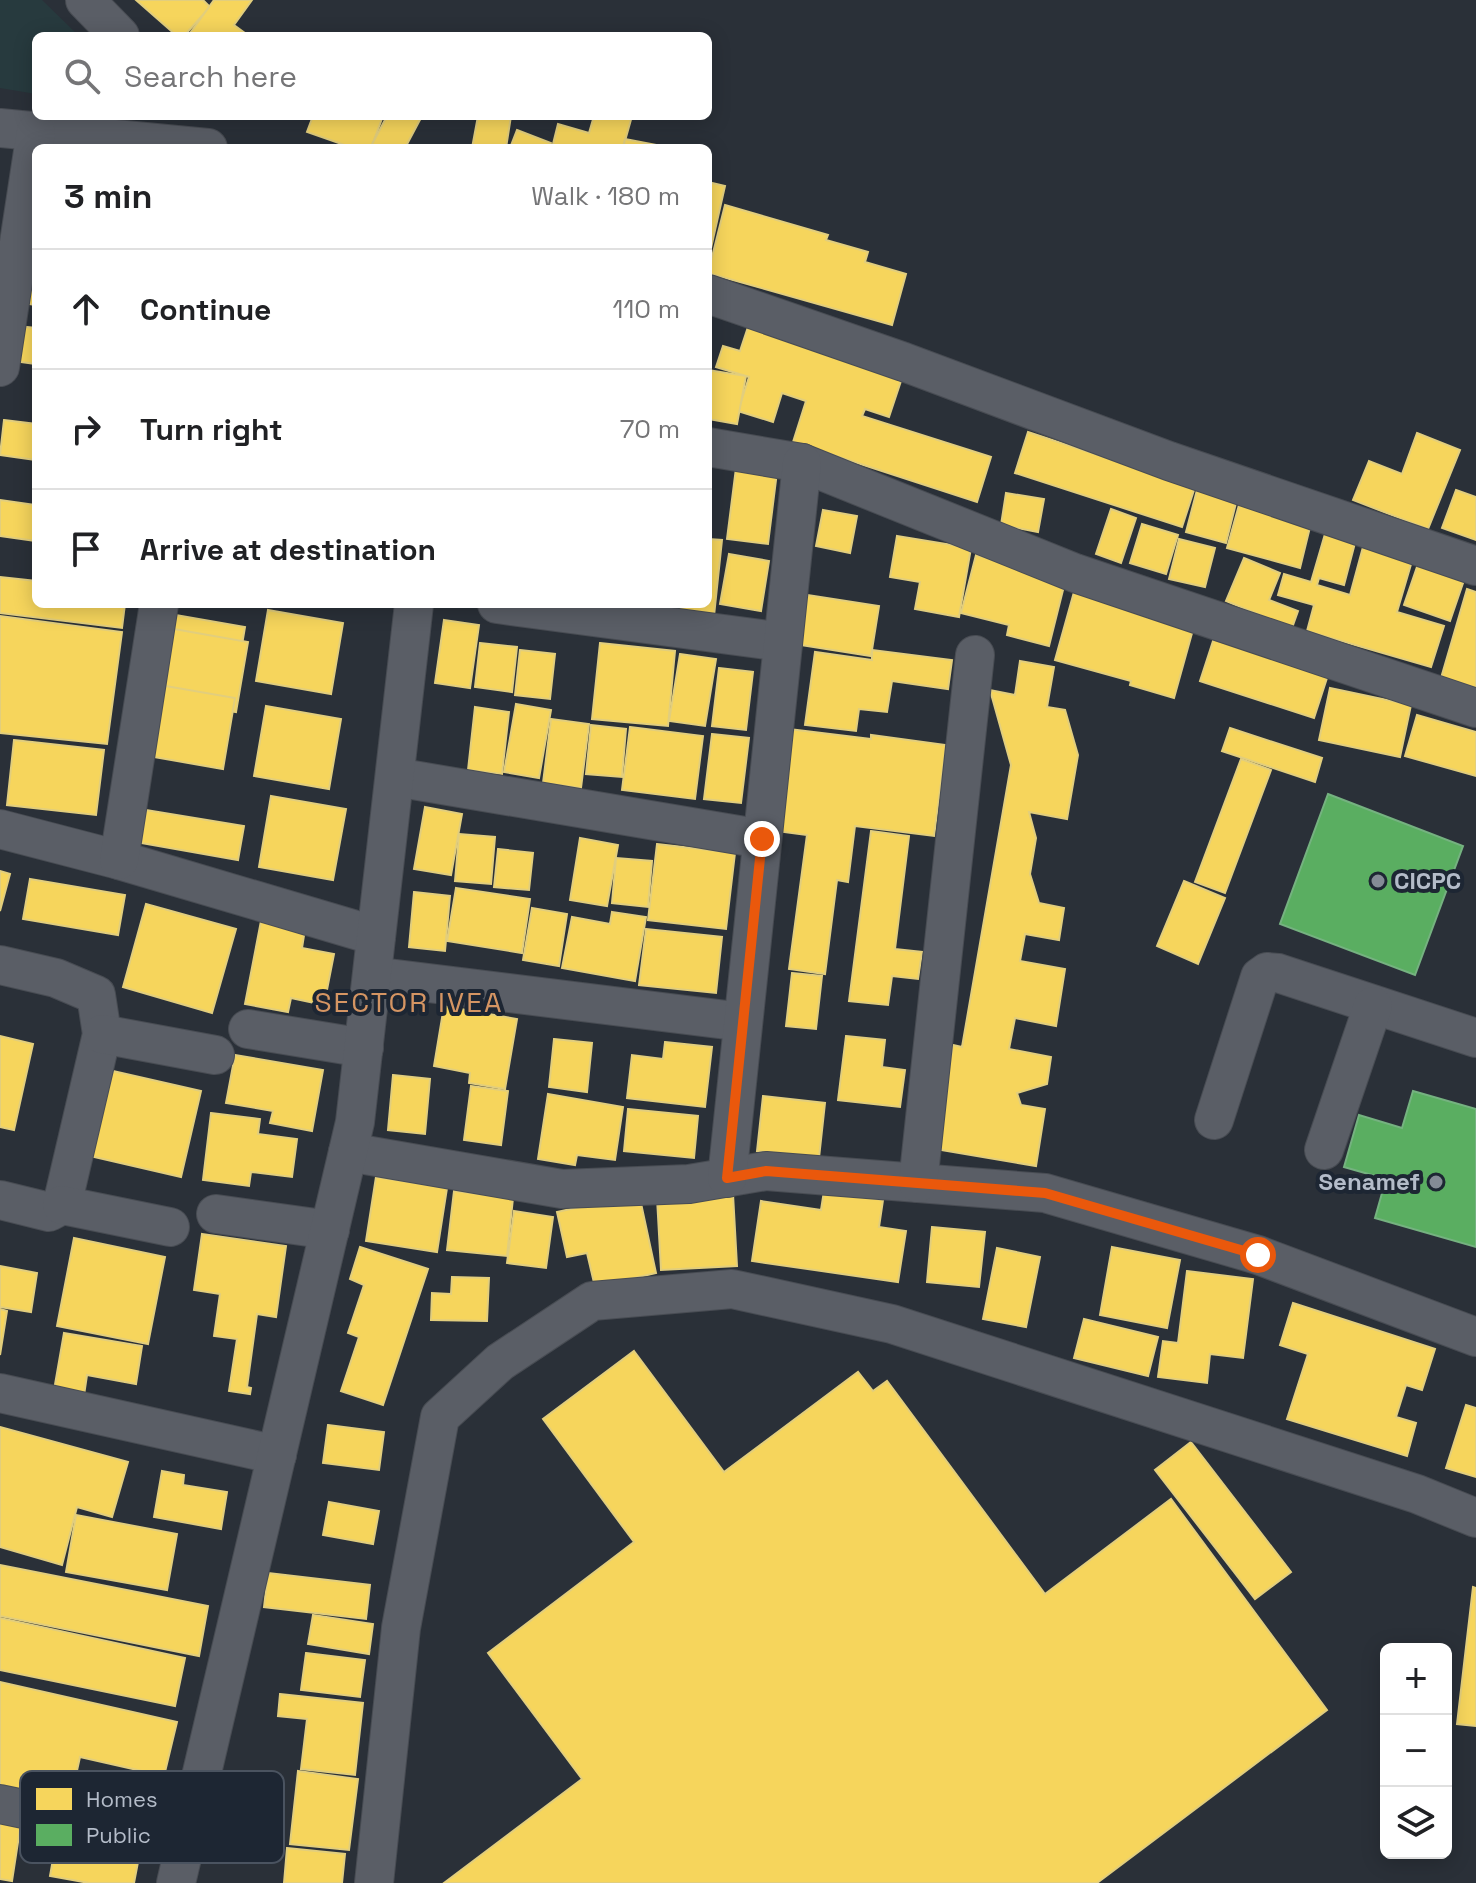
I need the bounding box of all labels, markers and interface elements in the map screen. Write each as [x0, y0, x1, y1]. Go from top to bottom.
search box [32, 32, 712, 120]
icon: search [60, 54, 104, 98]
text: Search here [124, 57, 297, 96]
text: 3 min [64, 175, 152, 218]
text: Walk · 180 m [531, 179, 680, 213]
icon: ahead [64, 287, 108, 331]
text: Continue [140, 290, 271, 329]
text: 110 m [613, 292, 680, 326]
icon: right [64, 407, 108, 451]
text: Turn right [140, 410, 283, 449]
text: 70 m [620, 412, 680, 446]
icon: arrive [64, 527, 108, 571]
text: Arrive at destination [140, 530, 436, 569]
route end [744, 821, 780, 857]
place label: CICPC [1394, 865, 1461, 896]
marker: CICPC [1369, 872, 1387, 890]
district label: SECTOR IVEA [314, 984, 504, 1020]
place label: Senamef [1319, 1166, 1420, 1197]
marker: Senamef [1427, 1173, 1445, 1191]
route start [1240, 1237, 1276, 1273]
map controls [1380, 1643, 1452, 1859]
button: + [1380, 1643, 1452, 1715]
button: − [1380, 1715, 1452, 1787]
legend [20, 1771, 284, 1863]
text: Homes [86, 1785, 158, 1813]
button: layers [1380, 1787, 1452, 1859]
text: Public [86, 1821, 151, 1849]

